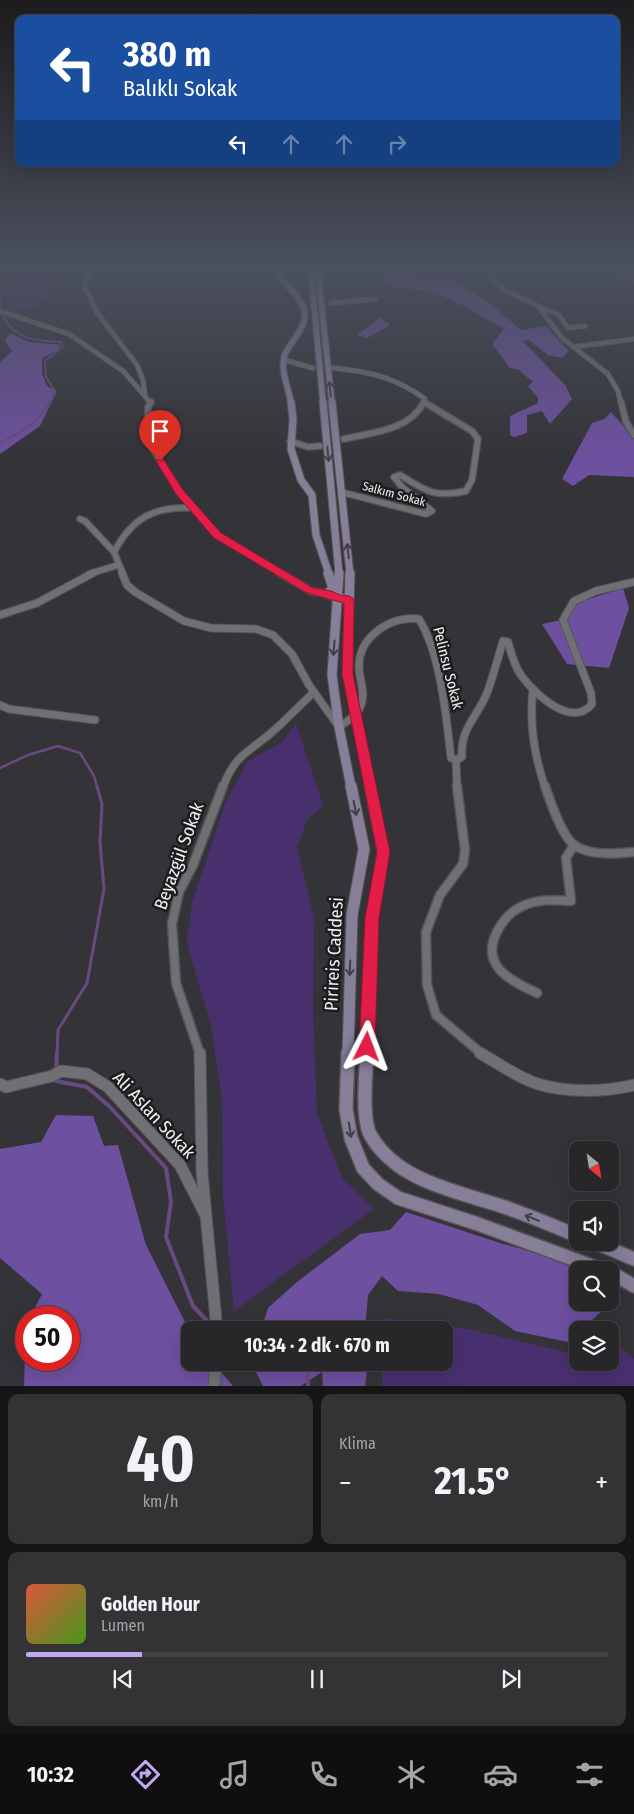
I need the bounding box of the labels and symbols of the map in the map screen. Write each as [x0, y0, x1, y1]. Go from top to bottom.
one-way arrow [325, 381, 335, 397]
pin [139, 410, 181, 461]
one-way arrow [323, 445, 333, 461]
street label: Salkım Sokak [361, 479, 427, 509]
one-way arrow [343, 543, 353, 559]
street label: Pelinsu Sokak [429, 625, 467, 711]
one-way arrow [329, 639, 339, 655]
street label: Beyazgül Sokak [149, 799, 209, 913]
one-way arrow [351, 799, 361, 815]
street label: Pirireis Caddesi [320, 896, 348, 1012]
one-way arrow [345, 960, 355, 976]
position arrow [340, 1020, 392, 1072]
street label: Ali Aslan Sokak [108, 1067, 200, 1164]
one-way arrow [345, 1122, 355, 1138]
north arrow [569, 1141, 619, 1191]
one-way arrow [525, 1213, 540, 1222]
speed limit sign: 50 [15, 1306, 80, 1371]

